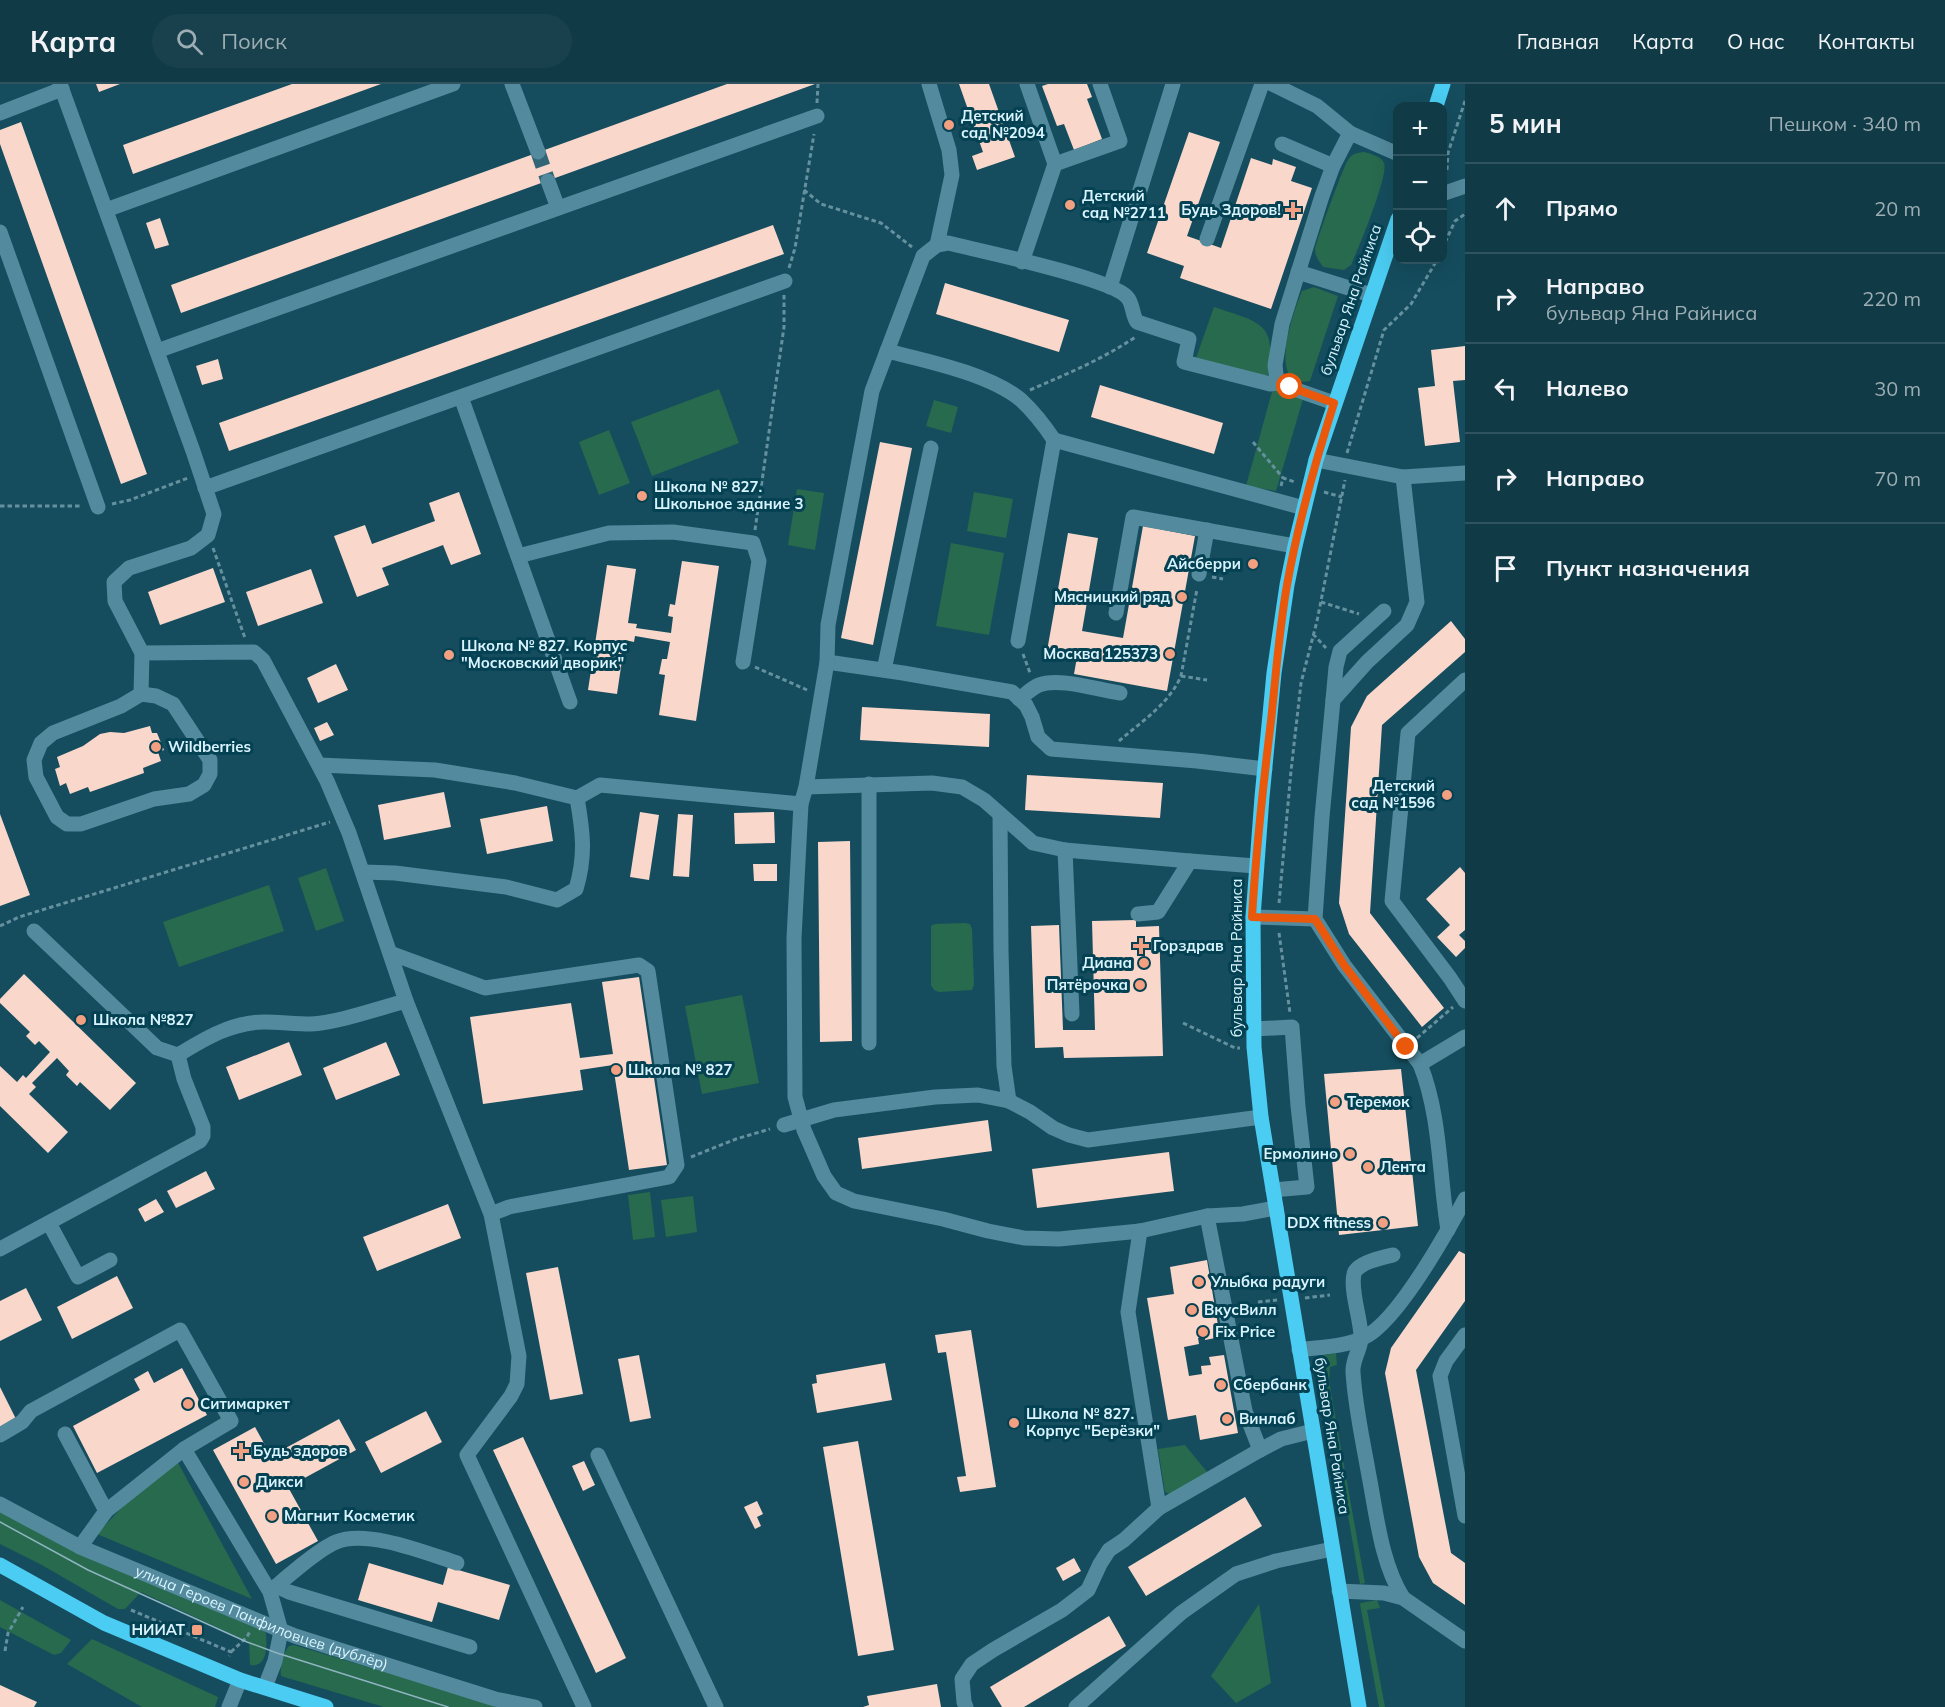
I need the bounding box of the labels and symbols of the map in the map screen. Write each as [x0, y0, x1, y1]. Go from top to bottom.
place label: Детский сад №2094 [961, 106, 1045, 142]
marker: Детский сад №2094 [942, 118, 956, 132]
place label: Детский сад №2711 [1082, 186, 1166, 222]
marker: Детский сад №2711 [1063, 198, 1077, 212]
place label: Будь Здоров! [1181, 200, 1281, 219]
marker: Будь Здоров! [1286, 203, 1300, 217]
street label: бульвар Яна Райниса [1316, 222, 1385, 378]
route start [1276, 373, 1302, 399]
place label: Школа № 827. Школьное здание 3 [654, 477, 804, 513]
marker: Школа № 827. Школьное здание 3 [635, 489, 649, 503]
place label: Айсберри [1167, 554, 1241, 573]
marker: Айсберри [1246, 557, 1260, 571]
place label: Мясницкий ряд [1054, 587, 1170, 606]
marker: Мясницкий ряд [1175, 590, 1189, 604]
place label: Школа № 827. Корпус "Московский дворик" [461, 636, 628, 672]
place label: Москва 125373 [1043, 644, 1158, 663]
marker: Москва 125373 [1163, 647, 1177, 661]
marker: Школа № 827. Корпус "Московский дворик" [442, 648, 456, 662]
place label: Wildberries [168, 737, 251, 756]
marker: Wildberries [149, 740, 163, 754]
place label: Детский сад №1596 [1351, 776, 1435, 812]
marker: Детский сад №1596 [1440, 788, 1454, 802]
street label: бульвар Яна Райниса [1227, 879, 1246, 1037]
place label: Горздрав [1153, 936, 1224, 955]
marker: Горздрав [1134, 939, 1148, 953]
place label: Диана [1082, 953, 1132, 972]
marker: Диана [1137, 956, 1151, 970]
place label: Пятёрочка [1047, 975, 1128, 994]
marker: Пятёрочка [1133, 978, 1147, 992]
place label: Школа №827 [93, 1010, 193, 1029]
marker: Школа №827 [74, 1013, 88, 1027]
route end [1392, 1033, 1418, 1059]
place label: Школа № 827 [628, 1060, 733, 1079]
marker: Школа № 827 [609, 1063, 623, 1077]
place label: Теремок [1347, 1092, 1410, 1111]
marker: Теремок [1328, 1095, 1342, 1109]
place label: Ермолино [1263, 1144, 1338, 1163]
marker: Ермолино [1343, 1147, 1357, 1161]
place label: Лента [1380, 1157, 1426, 1176]
marker: Лента [1361, 1160, 1375, 1174]
place label: DDX fitness [1287, 1213, 1371, 1232]
marker: DDX fitness [1376, 1216, 1390, 1230]
place label: Улыбка радуги [1210, 1272, 1325, 1291]
marker: Улыбка радуги [1192, 1275, 1206, 1289]
place label: ВкусВилл [1204, 1300, 1277, 1319]
marker: ВкусВилл [1185, 1303, 1199, 1317]
place label: Fix Price [1215, 1322, 1275, 1341]
marker: Fix Price [1196, 1325, 1210, 1339]
street label: бульвар Яна Райниса [1311, 1356, 1354, 1516]
place label: Сбербанк [1233, 1375, 1307, 1394]
marker: Сбербанк [1214, 1378, 1228, 1392]
place label: Ситимаркет [200, 1394, 290, 1413]
marker: Ситимаркет [181, 1397, 195, 1411]
place label: Школа № 827. Корпус "Берёзки" [1026, 1404, 1160, 1440]
place label: Винлаб [1239, 1409, 1296, 1428]
marker: Винлаб [1220, 1412, 1234, 1426]
marker: Школа № 827. Корпус "Берёзки" [1007, 1416, 1021, 1430]
place label: Будь здоров [253, 1441, 348, 1460]
marker: Будь здоров [234, 1444, 248, 1458]
place label: Дикси [256, 1472, 303, 1491]
marker: Дикси [237, 1475, 251, 1489]
place label: Магнит Косметик [284, 1506, 415, 1525]
marker: Магнит Косметик [265, 1509, 279, 1523]
street label: улица Героев Панфиловцев (дублёр) [133, 1561, 391, 1674]
place label: НИИАТ [131, 1620, 186, 1639]
marker: НИИАТ [190, 1623, 204, 1637]

